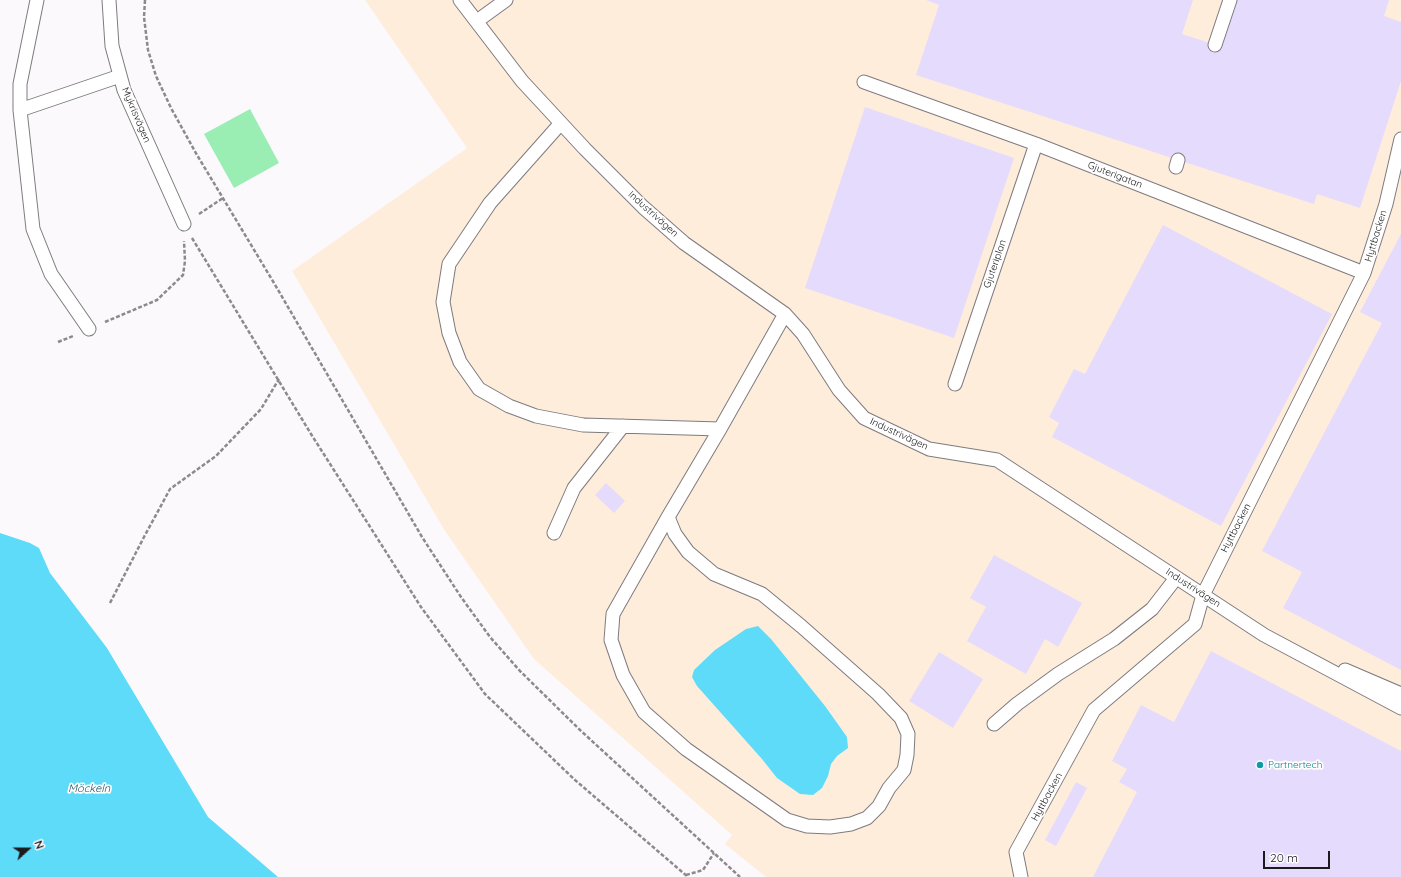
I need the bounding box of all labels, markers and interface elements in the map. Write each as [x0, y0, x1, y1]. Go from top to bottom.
street label: Mykrisvägen [119, 86, 153, 144]
street label: Gjuterigatan [1086, 159, 1144, 191]
street label: Industrivägen [626, 188, 680, 240]
street label: Hyttbacken [1362, 209, 1390, 263]
street label: Gjuteriplan [981, 238, 1009, 290]
street label: Industrivägen [868, 415, 930, 453]
street label: Hyttbacken [1219, 501, 1253, 555]
street label: Industrivägen [1163, 566, 1223, 610]
place label: Partnertech [1268, 759, 1322, 771]
marker: Partnertech [1255, 760, 1265, 770]
street label: Hyttbacken [1029, 771, 1065, 823]
water label: Möckeln [68, 782, 110, 796]
north arrow [8, 829, 48, 869]
text: N [31, 838, 47, 851]
scale bar [1265, 843, 1332, 869]
text: 20 m [1270, 850, 1298, 865]

